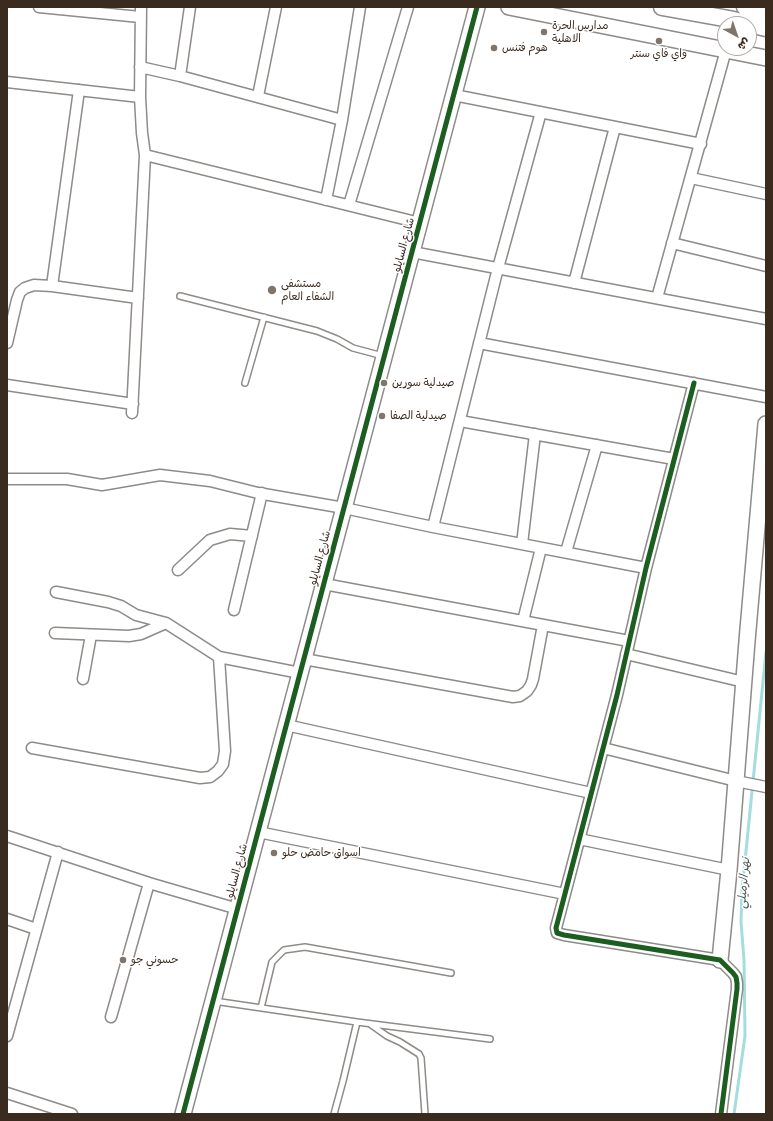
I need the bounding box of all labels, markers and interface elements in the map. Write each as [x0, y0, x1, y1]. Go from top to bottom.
north arrow [717, 16, 757, 56]
place label: مدارس الحرة الاهلية [552, 19, 609, 45]
marker: مدارس الحرة الاهلية [539, 27, 549, 37]
text: ش [735, 35, 753, 54]
marker: واي فاي سنتر [654, 36, 664, 46]
place label: هوم فتنس [502, 41, 548, 55]
marker: هوم فتنس [489, 43, 499, 53]
place label: واي فاي سنتر [631, 47, 687, 61]
street label: شارع السايلو [390, 216, 418, 274]
place label: مستشفى الشفاء العام [281, 277, 334, 303]
marker: مستشفى الشفاء العام [266, 284, 278, 296]
place label: صيدلية سورين [392, 376, 454, 390]
marker: صيدلية سورين [379, 378, 389, 388]
place label: صيدلية الصفا [390, 409, 447, 423]
marker: صيدلية الصفا [377, 411, 387, 421]
street label: شارع السايلو [306, 529, 334, 587]
street label: شارع السايلو [223, 842, 251, 900]
place label: اسواق حامض حلو [282, 846, 361, 860]
marker: اسواق حامض حلو [269, 848, 279, 858]
water label: نهر الرميلي [735, 857, 753, 909]
place label: حسوني جو [131, 953, 178, 967]
marker: حسوني جو [118, 955, 128, 965]

